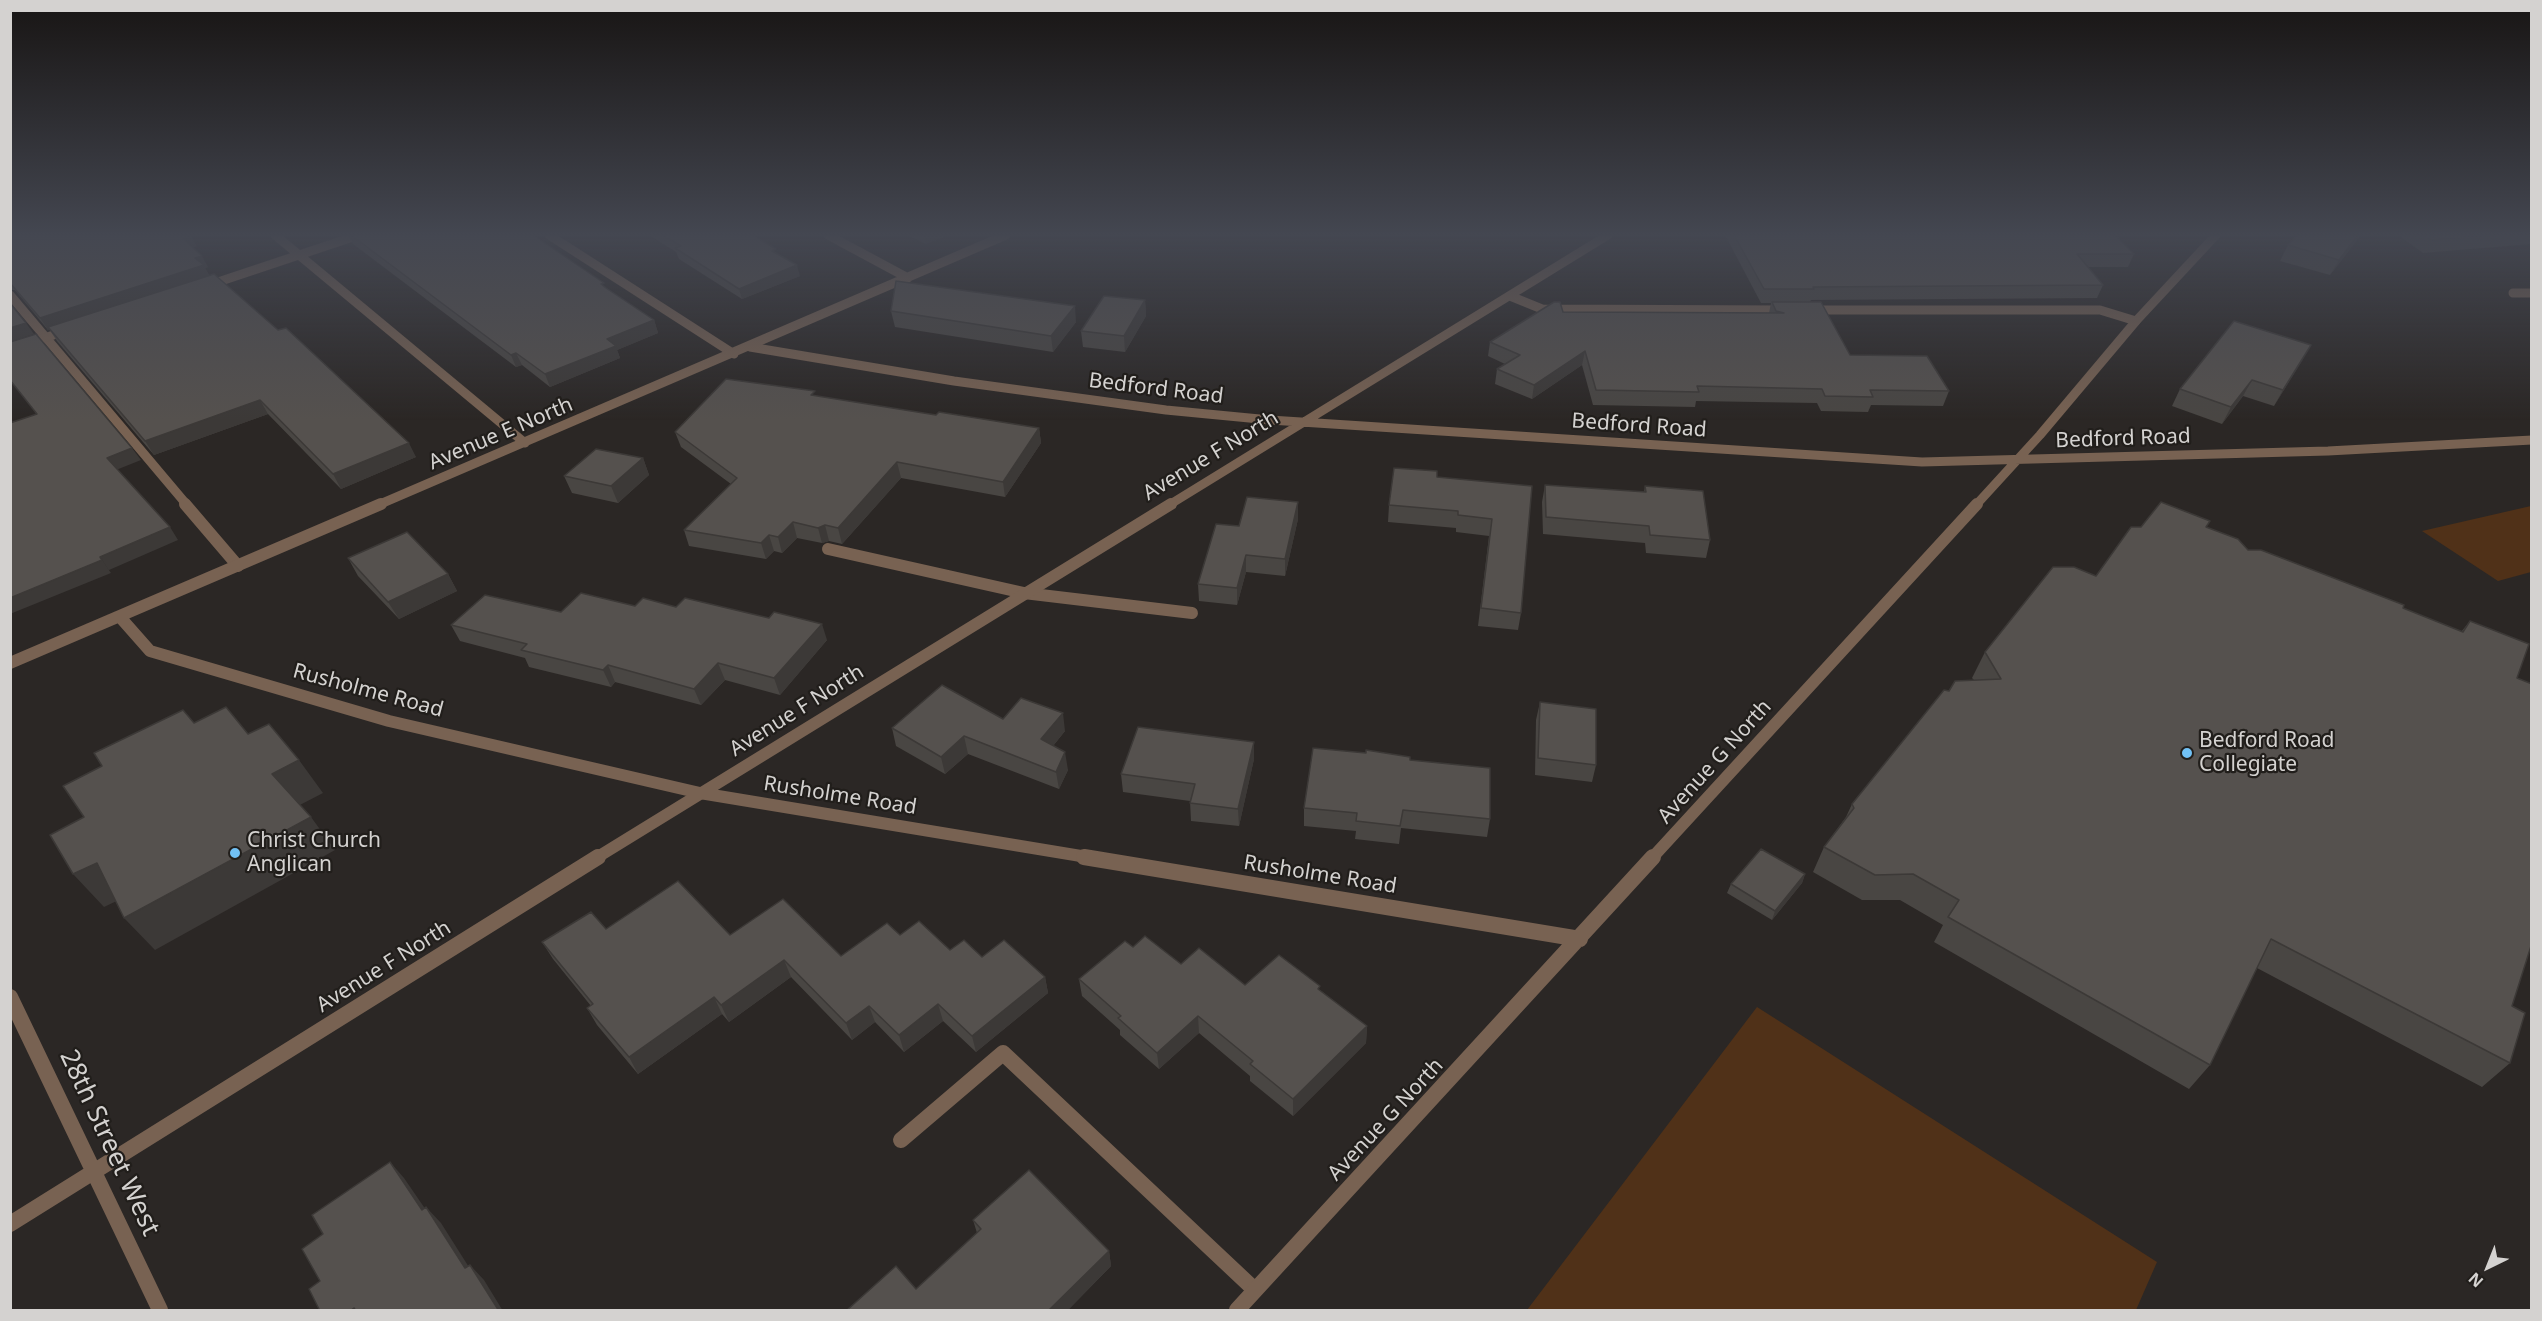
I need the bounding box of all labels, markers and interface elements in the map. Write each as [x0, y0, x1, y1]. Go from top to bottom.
street label: Bedford Road [1087, 368, 1225, 410]
street label: Avenue E North [425, 392, 577, 476]
street label: Avenue F North [1139, 406, 1283, 506]
street label: Bedford Road [1571, 409, 1707, 443]
street label: Bedford Road [2055, 424, 2191, 454]
street label: Rusholme Road [290, 659, 446, 723]
street label: Avenue F North [725, 660, 869, 762]
street label: Avenue G North [1653, 695, 1777, 829]
place label: Bedford Road Collegiate [2199, 728, 2334, 778]
marker: Bedford Road Collegiate [2180, 746, 2194, 760]
street label: Rusholme Road [762, 771, 918, 821]
place label: Christ Church Anglican [247, 828, 381, 878]
marker: Christ Church Anglican [228, 846, 242, 860]
street label: Rusholme Road [1242, 850, 1398, 900]
street label: Avenue F North [312, 916, 456, 1018]
street label: 28th Street West [52, 1045, 166, 1241]
street label: Avenue G North [1323, 1054, 1449, 1186]
north arrow [2458, 1237, 2518, 1297]
text: N [2463, 1268, 2488, 1293]

